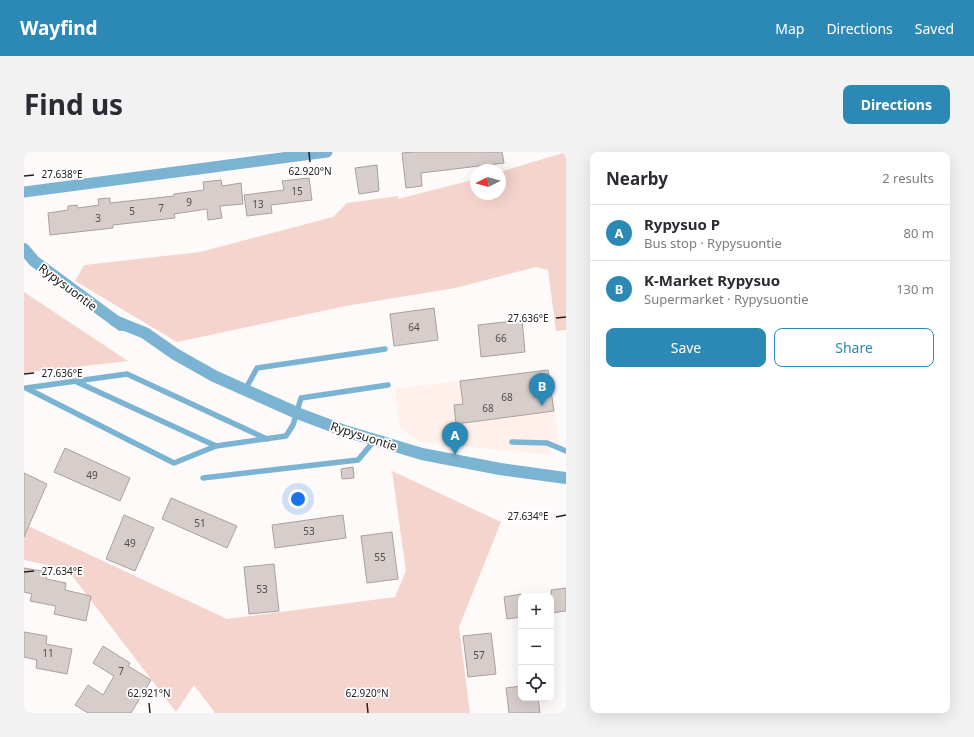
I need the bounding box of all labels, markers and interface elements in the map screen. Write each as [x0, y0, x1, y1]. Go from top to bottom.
text: Wayfind [20, 15, 98, 41]
text: Map [775, 19, 804, 38]
text: Directions [826, 19, 893, 38]
text: Saved [915, 19, 954, 38]
text: Find us [24, 85, 123, 123]
button: Directions [843, 85, 950, 124]
text: 62.920°N [288, 164, 332, 178]
north arrow [470, 164, 506, 200]
text: 27.638°E [41, 167, 83, 181]
text: Nearby [606, 167, 668, 190]
text: 2 results [882, 169, 934, 187]
house number: 15 [291, 184, 303, 198]
house number: 9 [186, 195, 192, 209]
house number: 13 [252, 197, 264, 211]
house number: 7 [158, 201, 164, 215]
house number: 5 [129, 204, 135, 218]
house number: 3 [95, 211, 101, 225]
text: Rypysuo P [644, 214, 720, 234]
text: A [615, 224, 624, 242]
text: 80 m [904, 224, 934, 242]
text: Bus stop · Rypysuontie [644, 234, 782, 252]
street label: Rypysuontie [35, 259, 101, 315]
text: K-Market Rypysuo [644, 270, 780, 290]
text: B [615, 280, 623, 298]
text: 130 m [896, 280, 934, 298]
text: Supermarket · Rypysuontie [644, 290, 809, 308]
text: 27.636°E [507, 311, 549, 325]
house number: 64 [408, 320, 420, 334]
button: Save [606, 328, 766, 367]
button: Share [774, 328, 934, 367]
house number: 66 [495, 331, 507, 345]
text: 27.636°E [41, 366, 83, 380]
pin: B [529, 373, 555, 406]
house number: 68 [501, 390, 513, 404]
house number: 68 [482, 401, 494, 415]
street label: Rypysuontie [329, 417, 400, 455]
pin: A [442, 422, 468, 455]
house number: 49 [86, 468, 98, 482]
your location [288, 489, 308, 509]
text: 27.634°E [507, 509, 549, 523]
house number: 51 [194, 516, 206, 530]
house number: 53 [303, 524, 315, 538]
house number: 49 [124, 536, 136, 550]
house number: 55 [374, 550, 386, 564]
text: 27.634°E [41, 564, 83, 578]
house number: 53 [256, 582, 268, 596]
map controls [518, 593, 554, 701]
button: + [518, 593, 554, 629]
button: − [518, 629, 554, 665]
house number: 11 [42, 646, 54, 660]
house number: 57 [473, 648, 485, 662]
house number: 7 [118, 664, 124, 678]
button: locate [518, 665, 554, 701]
text: 62.921°N [127, 686, 171, 700]
text: 62.920°N [345, 686, 389, 700]

